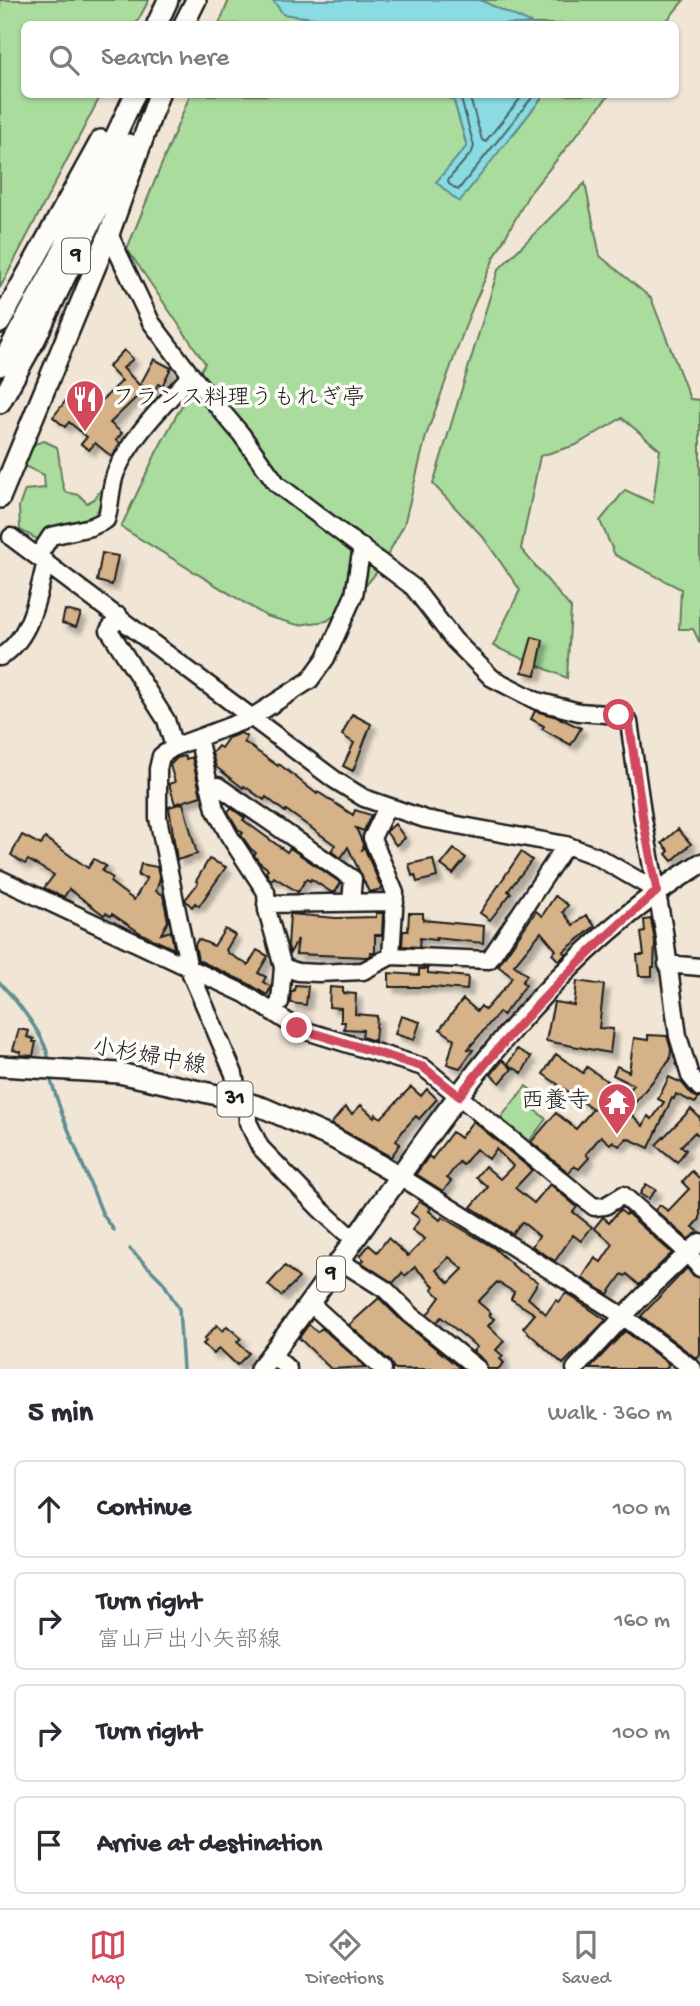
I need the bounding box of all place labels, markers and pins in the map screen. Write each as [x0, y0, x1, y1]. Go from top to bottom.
restaurant icon: フランス料理うもれぎ亭 [64, 378, 106, 433]
place label: フランス料理うもれぎ亭 [112, 385, 365, 413]
temple icon: 西養寺 [596, 1081, 638, 1136]
place label: 西養寺 [521, 1088, 590, 1116]

